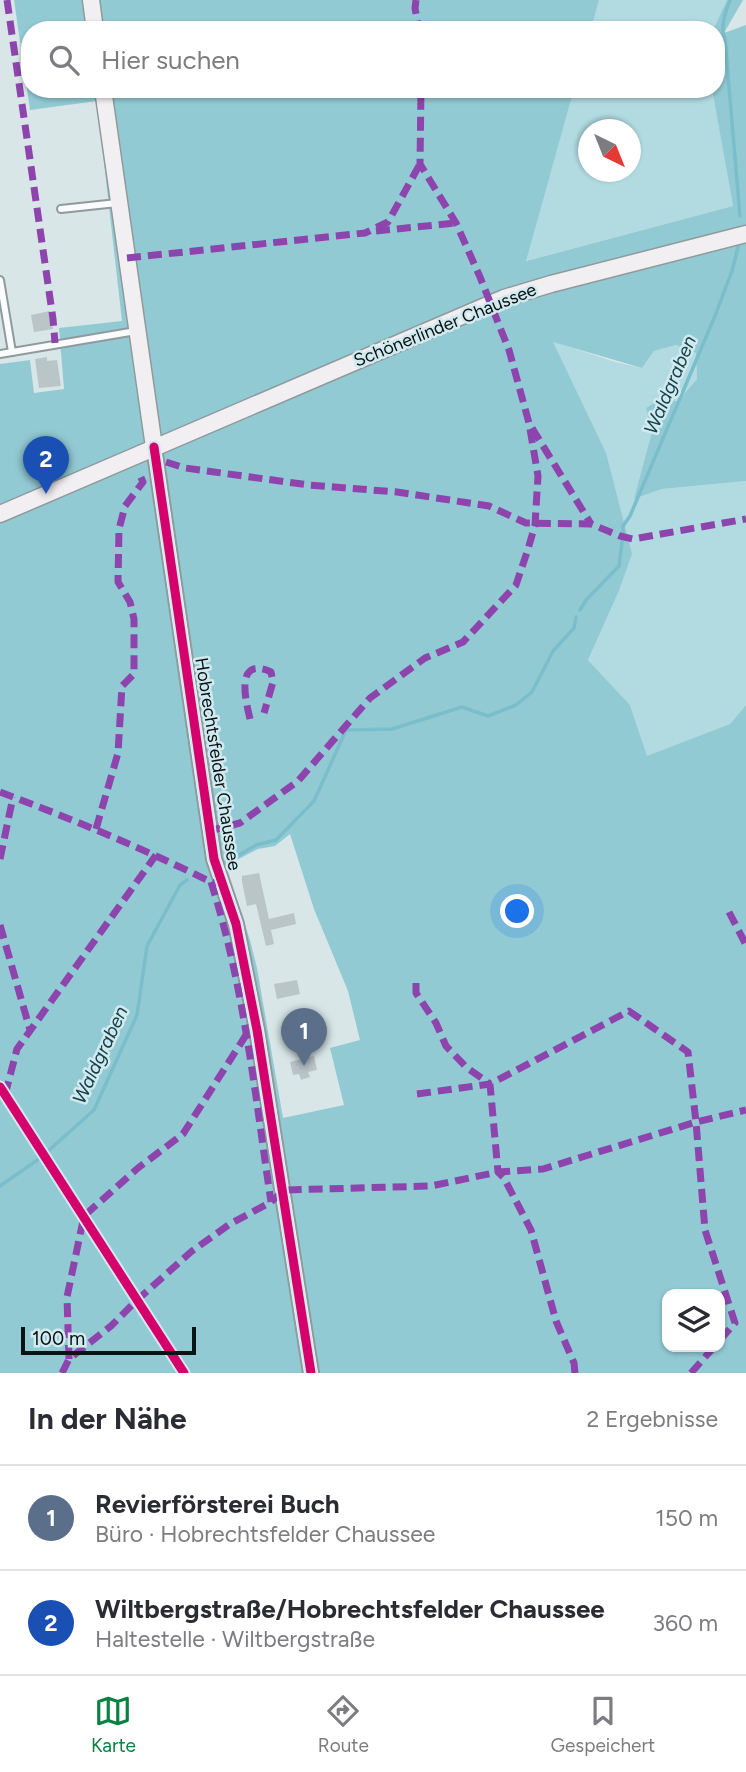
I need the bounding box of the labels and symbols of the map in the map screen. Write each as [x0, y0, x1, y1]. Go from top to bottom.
north arrow [578, 119, 641, 182]
street label: Schönerlinder Chaussee [350, 278, 540, 372]
water label: Waldgraben [639, 332, 701, 438]
pin: 2 [23, 436, 69, 494]
street label: Hobrechtsfelder Chaussee [190, 656, 246, 872]
your location [500, 894, 534, 928]
water label: Waldgraben [67, 1002, 133, 1107]
pin: 1 [281, 1008, 327, 1066]
scale bar [21, 1324, 196, 1356]

